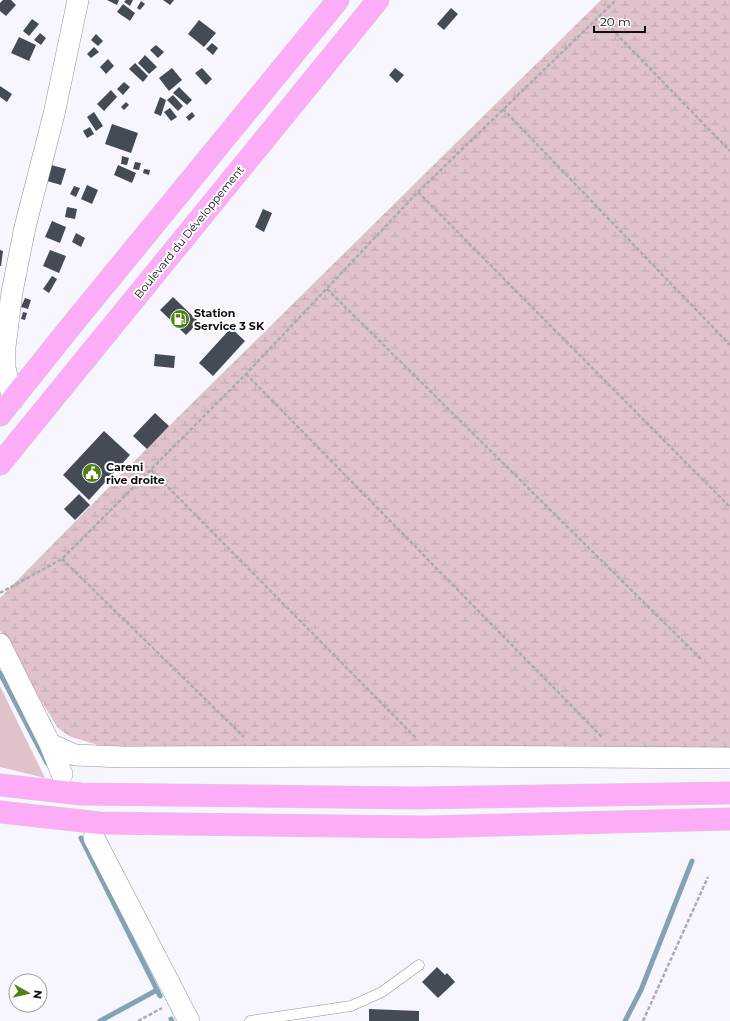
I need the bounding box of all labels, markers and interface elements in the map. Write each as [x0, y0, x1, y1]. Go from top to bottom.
scale bar [594, 8, 645, 34]
text: 20 m [600, 14, 631, 29]
street label: Boulevard du Développement [131, 163, 247, 301]
place label: Station Service 3 SK [194, 306, 265, 333]
fuel station icon: Station Service 3 SK [169, 308, 191, 330]
place label: Careni rive droite [106, 460, 165, 487]
public building icon: Careni rive droite [81, 462, 103, 484]
north arrow [8, 973, 48, 1013]
text: N [30, 989, 45, 1000]

